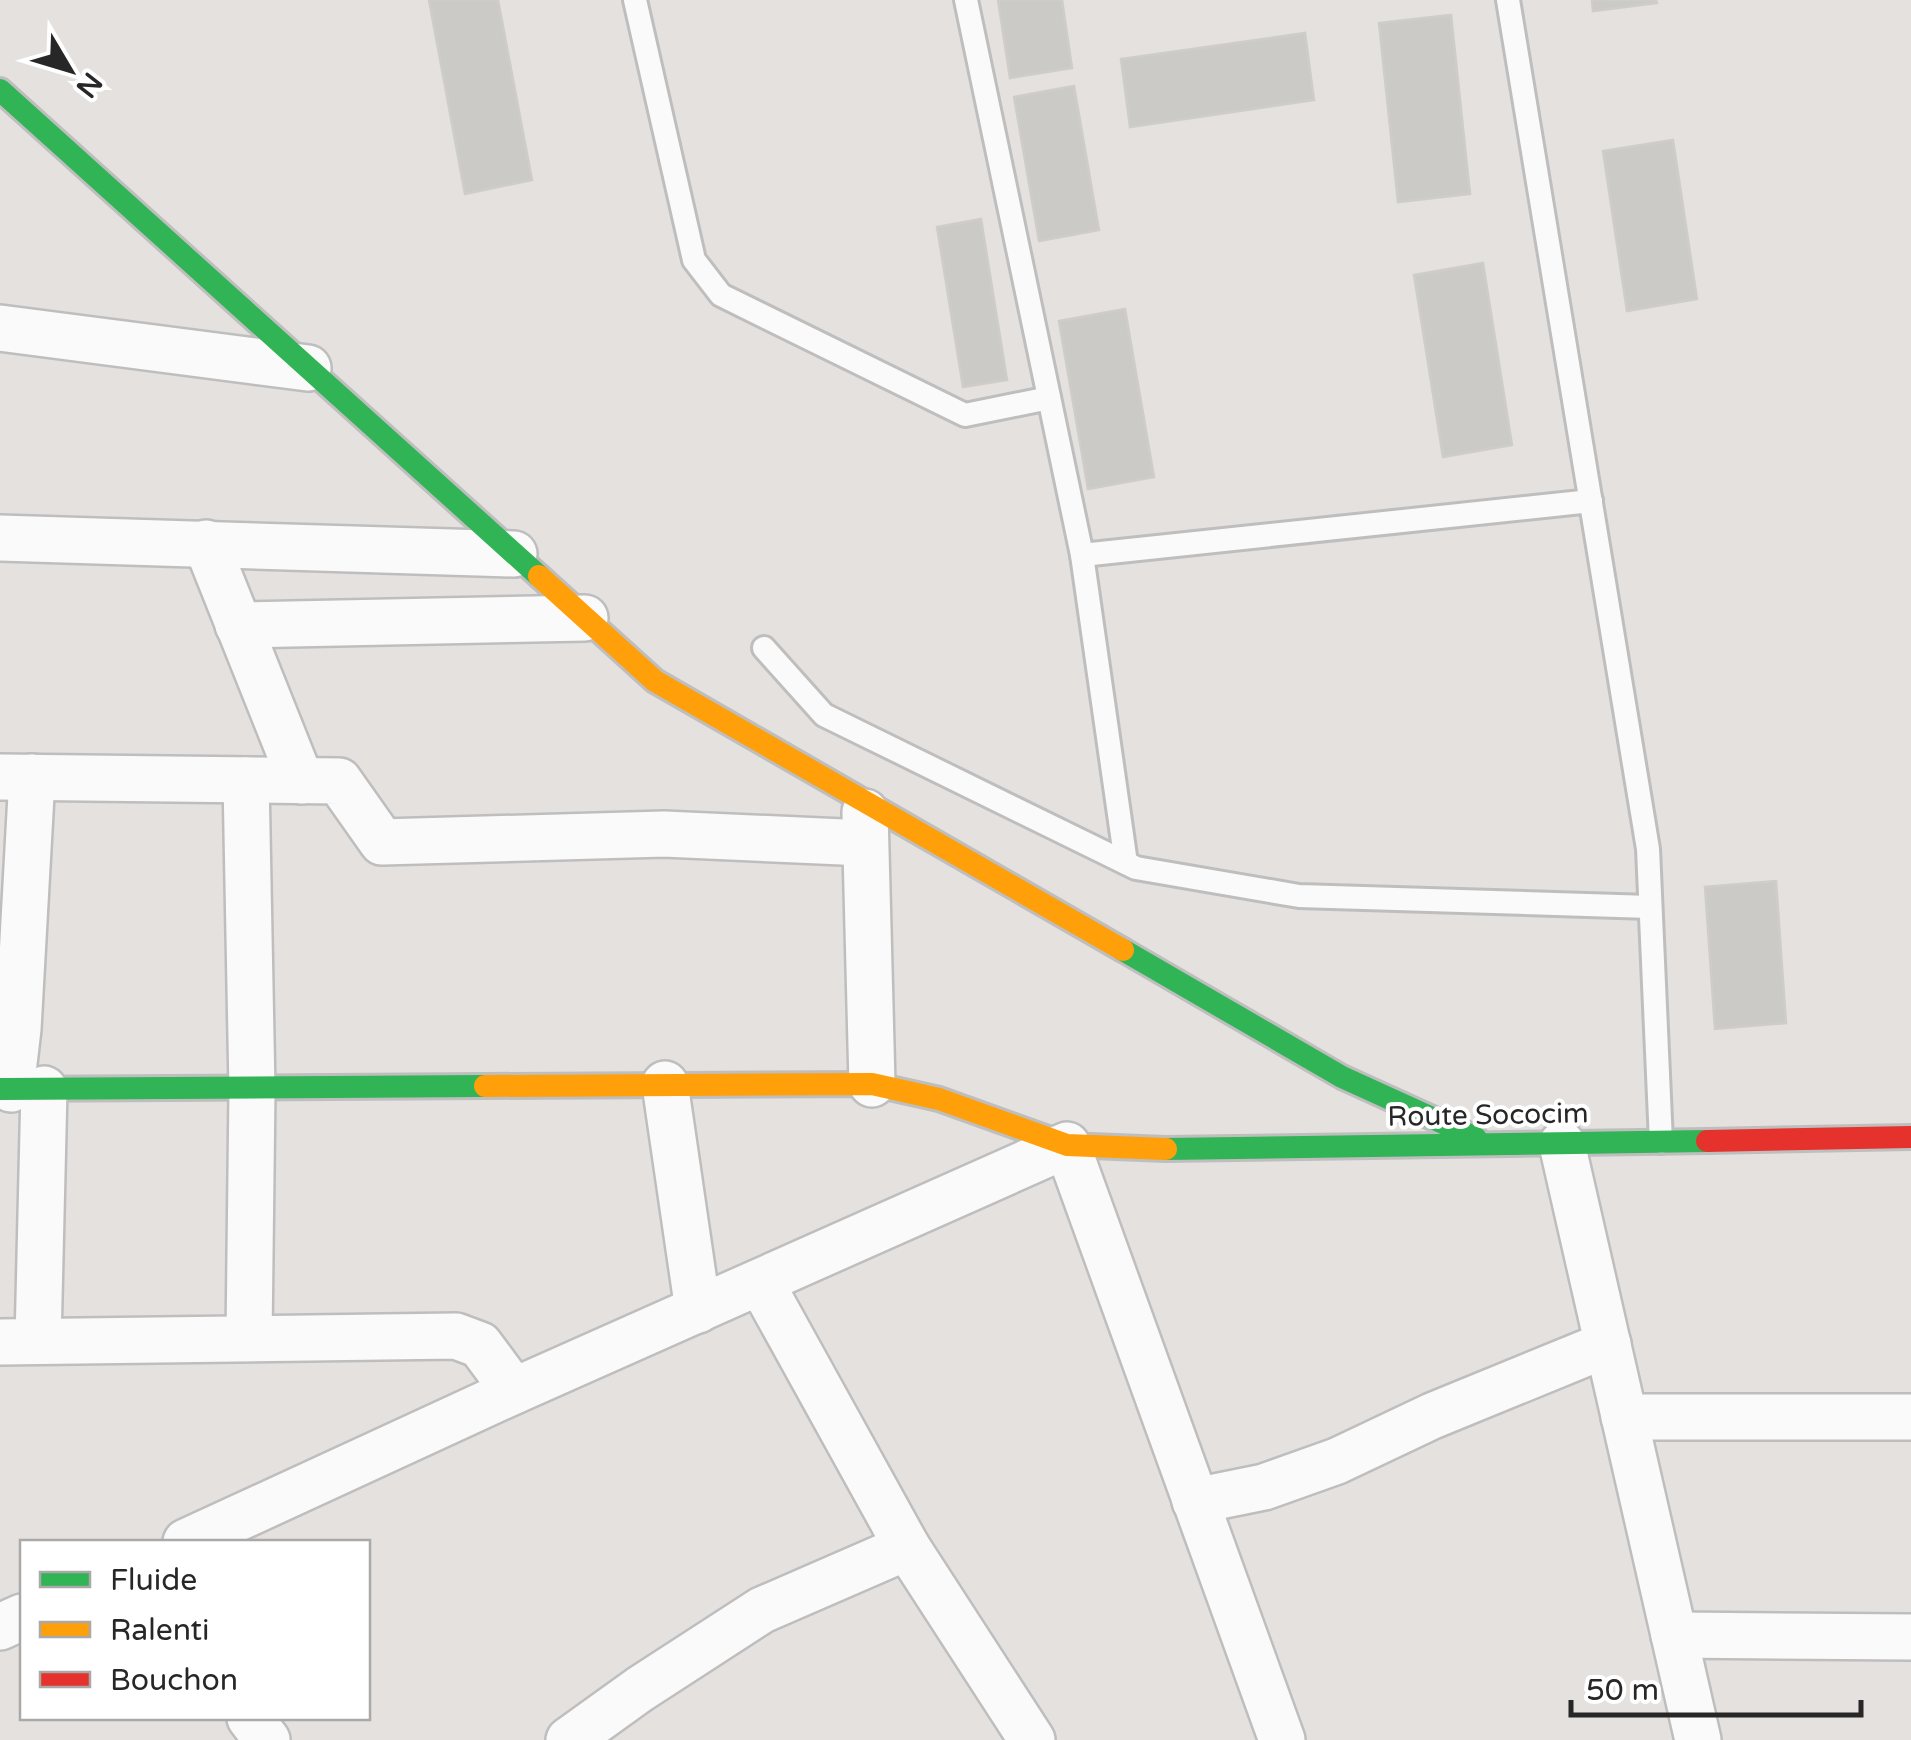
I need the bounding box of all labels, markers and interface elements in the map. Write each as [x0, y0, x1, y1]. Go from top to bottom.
north arrow [20, 20, 120, 120]
text: N [69, 65, 109, 104]
street label: Route Sococim [1387, 1096, 1589, 1134]
legend [20, 1540, 370, 1720]
text: Fluide [110, 1562, 197, 1599]
text: Ralenti [110, 1612, 210, 1649]
scale bar [1571, 1655, 1861, 1717]
text: Bouchon [110, 1662, 238, 1699]
text: 50 m [1586, 1672, 1659, 1709]

